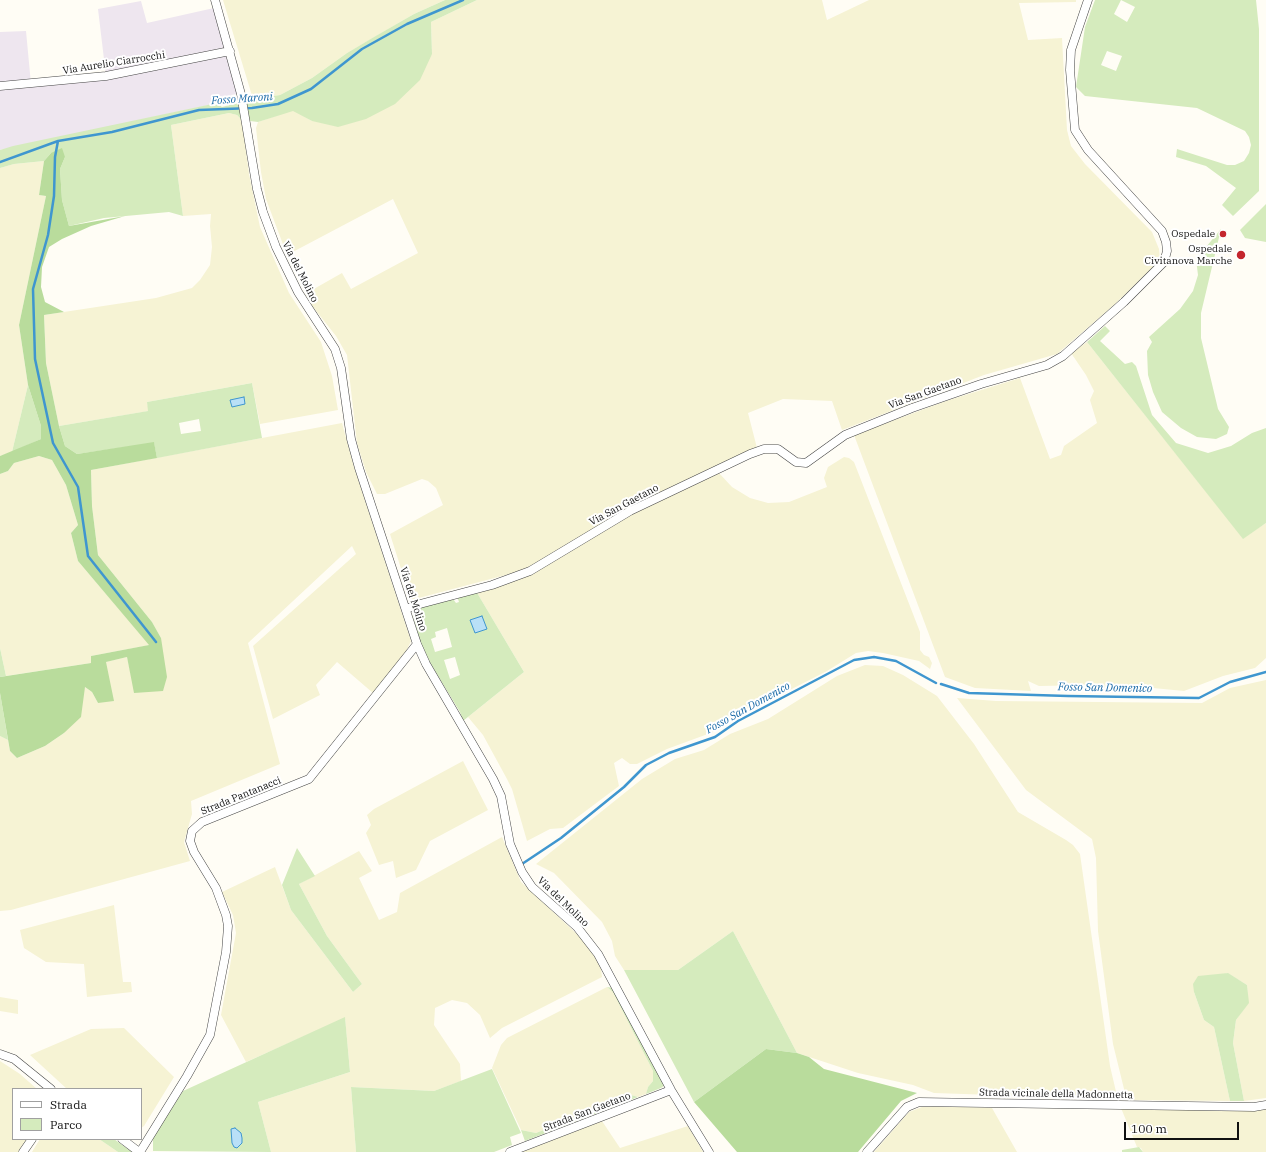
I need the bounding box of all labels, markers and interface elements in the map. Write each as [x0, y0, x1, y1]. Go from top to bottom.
street label: Via Aurelio Ciarrocchi [62, 49, 166, 77]
water label: Fosso Maroni [211, 90, 273, 108]
place label: Ospedale [1171, 228, 1215, 240]
marker: Ospedale [1218, 229, 1228, 239]
street label: Via del Molino [280, 240, 320, 304]
place label: Ospedale Civitanova Marche [1145, 243, 1232, 266]
marker: Ospedale Civitanova Marche [1235, 249, 1247, 261]
street label: Via San Gaetano [887, 374, 963, 412]
street label: Via San Gaetano [587, 482, 661, 528]
street label: Via del Molino [397, 565, 429, 633]
water label: Fosso San Domenico [704, 679, 792, 737]
water label: Fosso San Domenico [1058, 681, 1152, 695]
street label: Strada Pantanacci [199, 774, 283, 818]
street label: Via del Molino [535, 875, 591, 929]
street label: Strada vicinale della Madonnetta [979, 1087, 1133, 1101]
legend [12, 1088, 142, 1140]
street label: Strada San Gaetano [542, 1090, 632, 1134]
text: Strada [50, 1097, 87, 1112]
scale bar [1126, 1114, 1241, 1140]
text: Parco [50, 1117, 82, 1132]
text: 100 m [1131, 1121, 1167, 1136]

